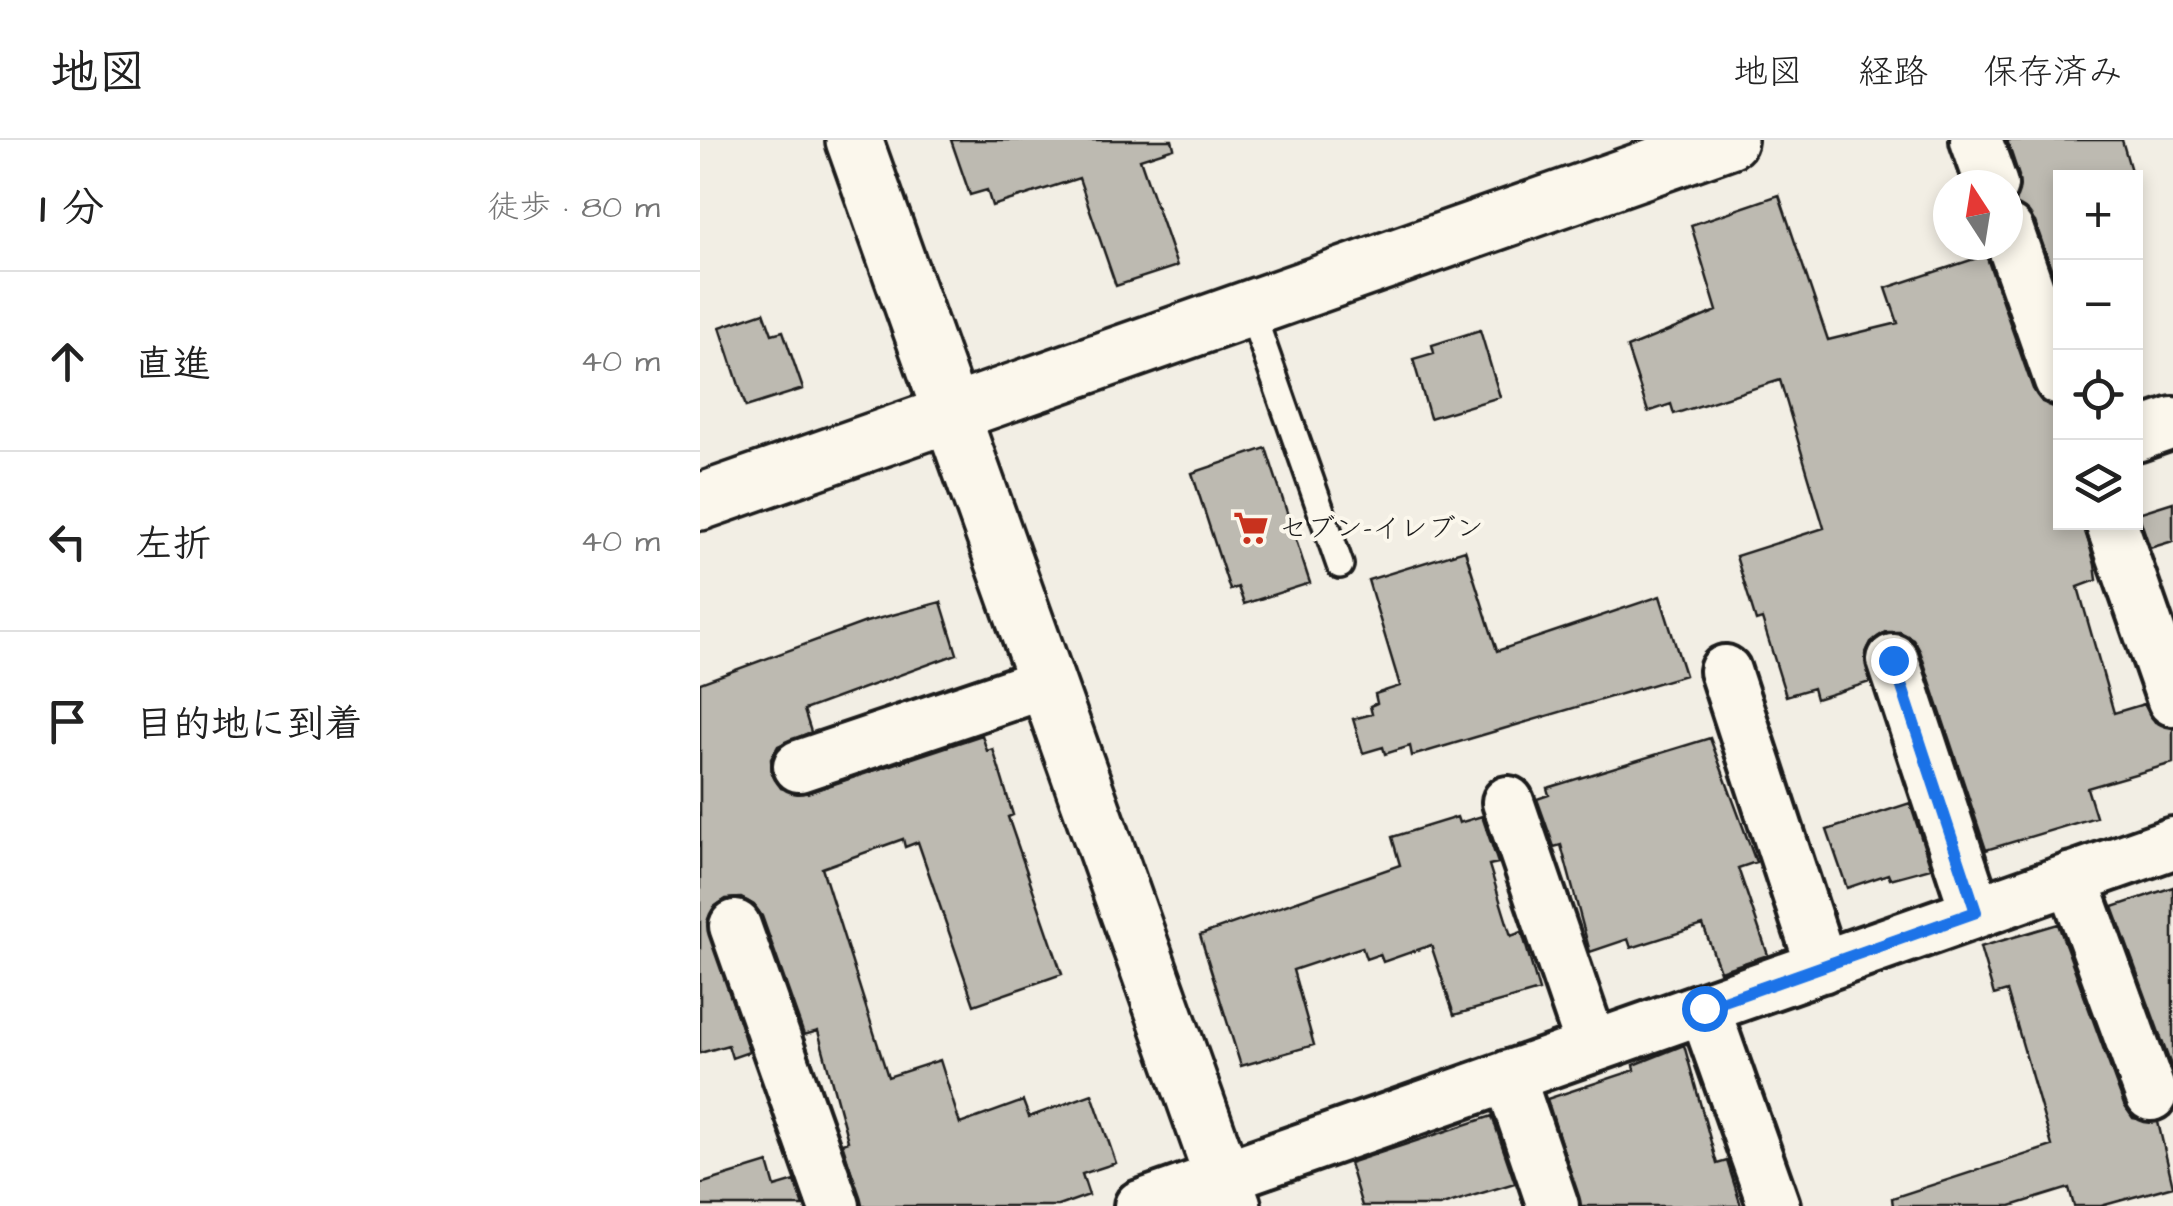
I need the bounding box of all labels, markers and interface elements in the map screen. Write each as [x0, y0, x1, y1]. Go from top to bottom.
text: 地図 [50, 41, 146, 107]
text: 地図 [1733, 48, 1803, 97]
text: 経路 [1858, 48, 1928, 97]
text: 保存済み [1983, 48, 2123, 97]
north arrow [1933, 170, 2023, 260]
map controls [2053, 170, 2143, 530]
button: + [2053, 170, 2143, 260]
text: 1 分 [40, 180, 104, 238]
text: 徒歩 · 80 m [487, 185, 660, 230]
button: − [2053, 260, 2143, 350]
icon: ahead [40, 334, 95, 389]
text: 直進 [135, 339, 211, 391]
text: 40 m [580, 339, 660, 384]
button: locate [2053, 350, 2143, 440]
button: layers [2053, 440, 2143, 530]
supermarket icon: セブン-イレブン [1232, 509, 1270, 547]
place label: セブン-イレブン [1279, 509, 1484, 548]
icon: left [40, 514, 95, 569]
text: 左折 [135, 519, 211, 571]
text: 40 m [580, 519, 660, 564]
route end [1871, 638, 1917, 684]
icon: arrive [40, 694, 95, 749]
text: 目的地に到着 [135, 699, 363, 751]
route start [1682, 986, 1728, 1032]

